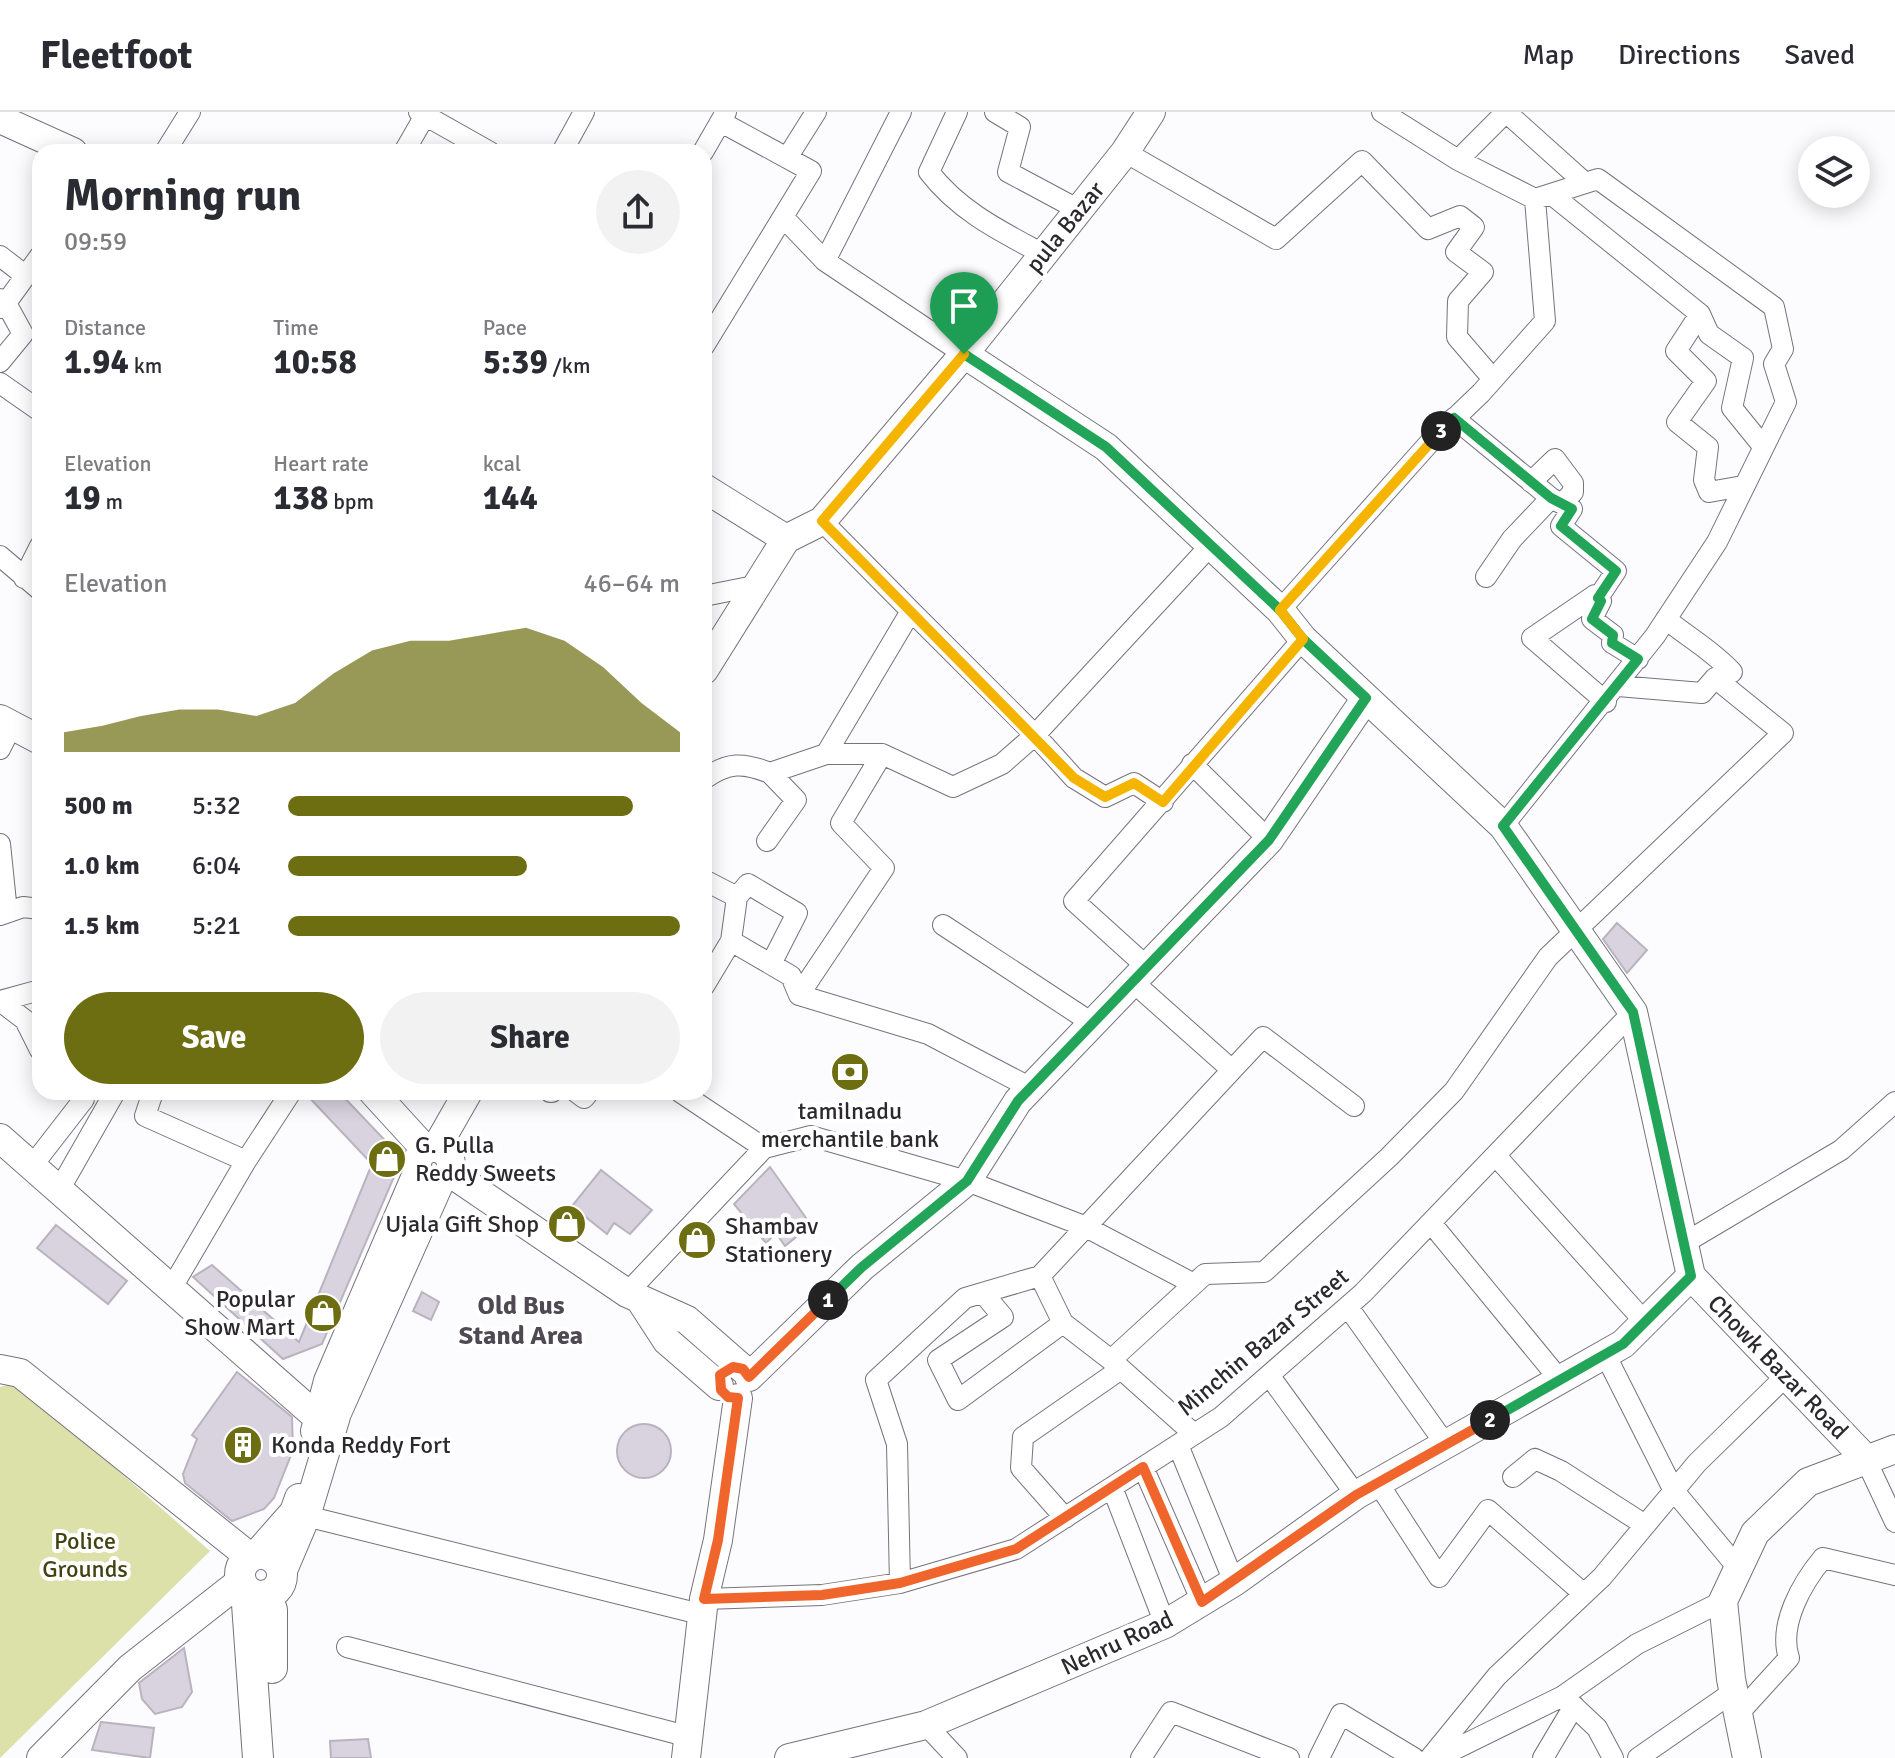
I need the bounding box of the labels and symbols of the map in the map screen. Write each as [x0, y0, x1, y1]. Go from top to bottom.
street label: pula Bazar [1019, 175, 1111, 279]
pin [930, 272, 998, 354]
pin: 3 [1421, 411, 1461, 451]
bank icon: tamilnadu merchantile bank [829, 1051, 871, 1093]
place label: tamilnadu merchantile bank [761, 1096, 939, 1154]
place label: G. Pulla Reddy Sweets [415, 1130, 556, 1188]
shop icon: G. Pulla Reddy Sweets [366, 1138, 408, 1180]
shop icon: Ujala Gift Shop [546, 1203, 588, 1245]
place label: Ujala Gift Shop [385, 1209, 539, 1239]
place label: Shambav Stationery [725, 1211, 832, 1269]
shop icon: Shambav Stationery [676, 1219, 718, 1261]
street label: Minchin Bazar Street [1171, 1262, 1355, 1422]
pin: 1 [808, 1280, 848, 1320]
place label: Popular Show Mart [184, 1284, 295, 1342]
street label: Chowk Bazar Road [1701, 1288, 1855, 1446]
district label: Old Bus Stand Area [459, 1290, 583, 1352]
shop icon: Popular Show Mart [302, 1292, 344, 1334]
pin: 2 [1470, 1400, 1510, 1440]
building icon: Konda Reddy Fort [222, 1424, 264, 1466]
place label: Konda Reddy Fort [271, 1430, 451, 1460]
park label: Police Grounds [42, 1526, 128, 1584]
street label: Nehru Road [1056, 1604, 1178, 1682]

